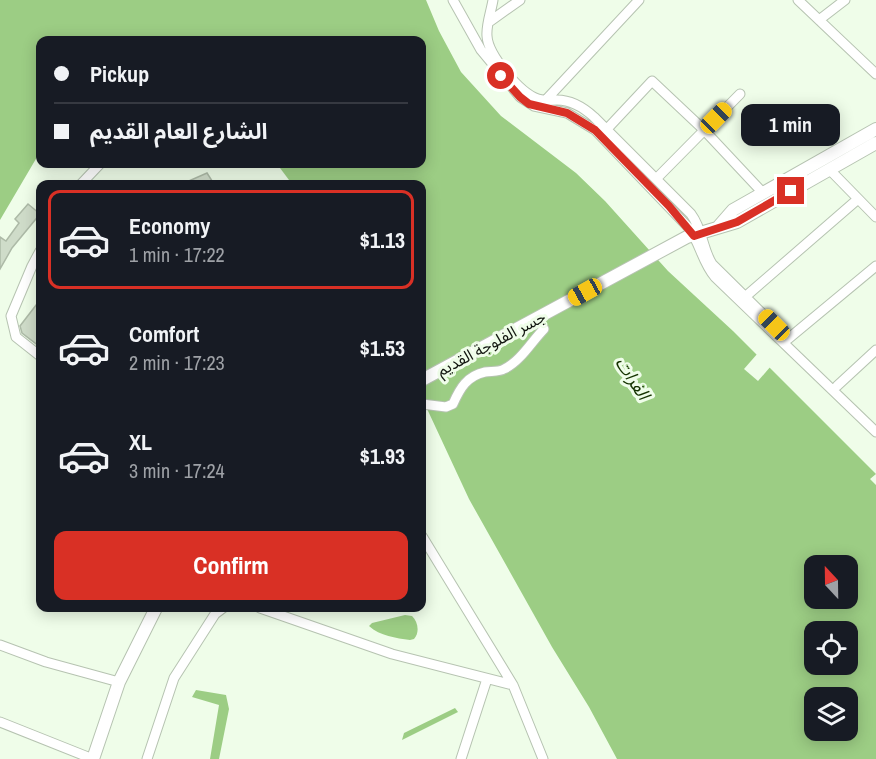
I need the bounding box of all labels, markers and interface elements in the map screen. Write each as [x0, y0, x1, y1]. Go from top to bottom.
text: Pickup [90, 59, 149, 89]
route start [487, 62, 514, 89]
car [697, 99, 735, 137]
callout: 1 min [742, 104, 840, 146]
text: 1 min [769, 111, 812, 138]
text: الشارع العام القديم [90, 116, 268, 146]
route end [777, 177, 804, 204]
text: Economy [129, 211, 210, 241]
icon: car [57, 213, 111, 267]
text: $1.13 [360, 225, 405, 255]
text: 1 min · 17:22 [129, 241, 225, 268]
car [565, 275, 605, 309]
street label: جسر الفلوجة القديم [433, 305, 550, 383]
car [755, 306, 793, 344]
text: Comfort [129, 319, 199, 349]
icon: car [57, 321, 111, 375]
text: $1.53 [360, 333, 405, 363]
text: 2 min · 17:23 [129, 349, 225, 376]
water label: الفرات [610, 352, 657, 406]
text: XL [129, 427, 152, 457]
icon: car [57, 429, 111, 483]
text: $1.93 [360, 441, 405, 471]
text: 3 min · 17:24 [129, 457, 225, 484]
button: Confirm [54, 531, 408, 600]
north arrow [804, 555, 858, 609]
map controls [804, 555, 858, 741]
button: locate [804, 621, 858, 675]
button: layers [804, 687, 858, 741]

